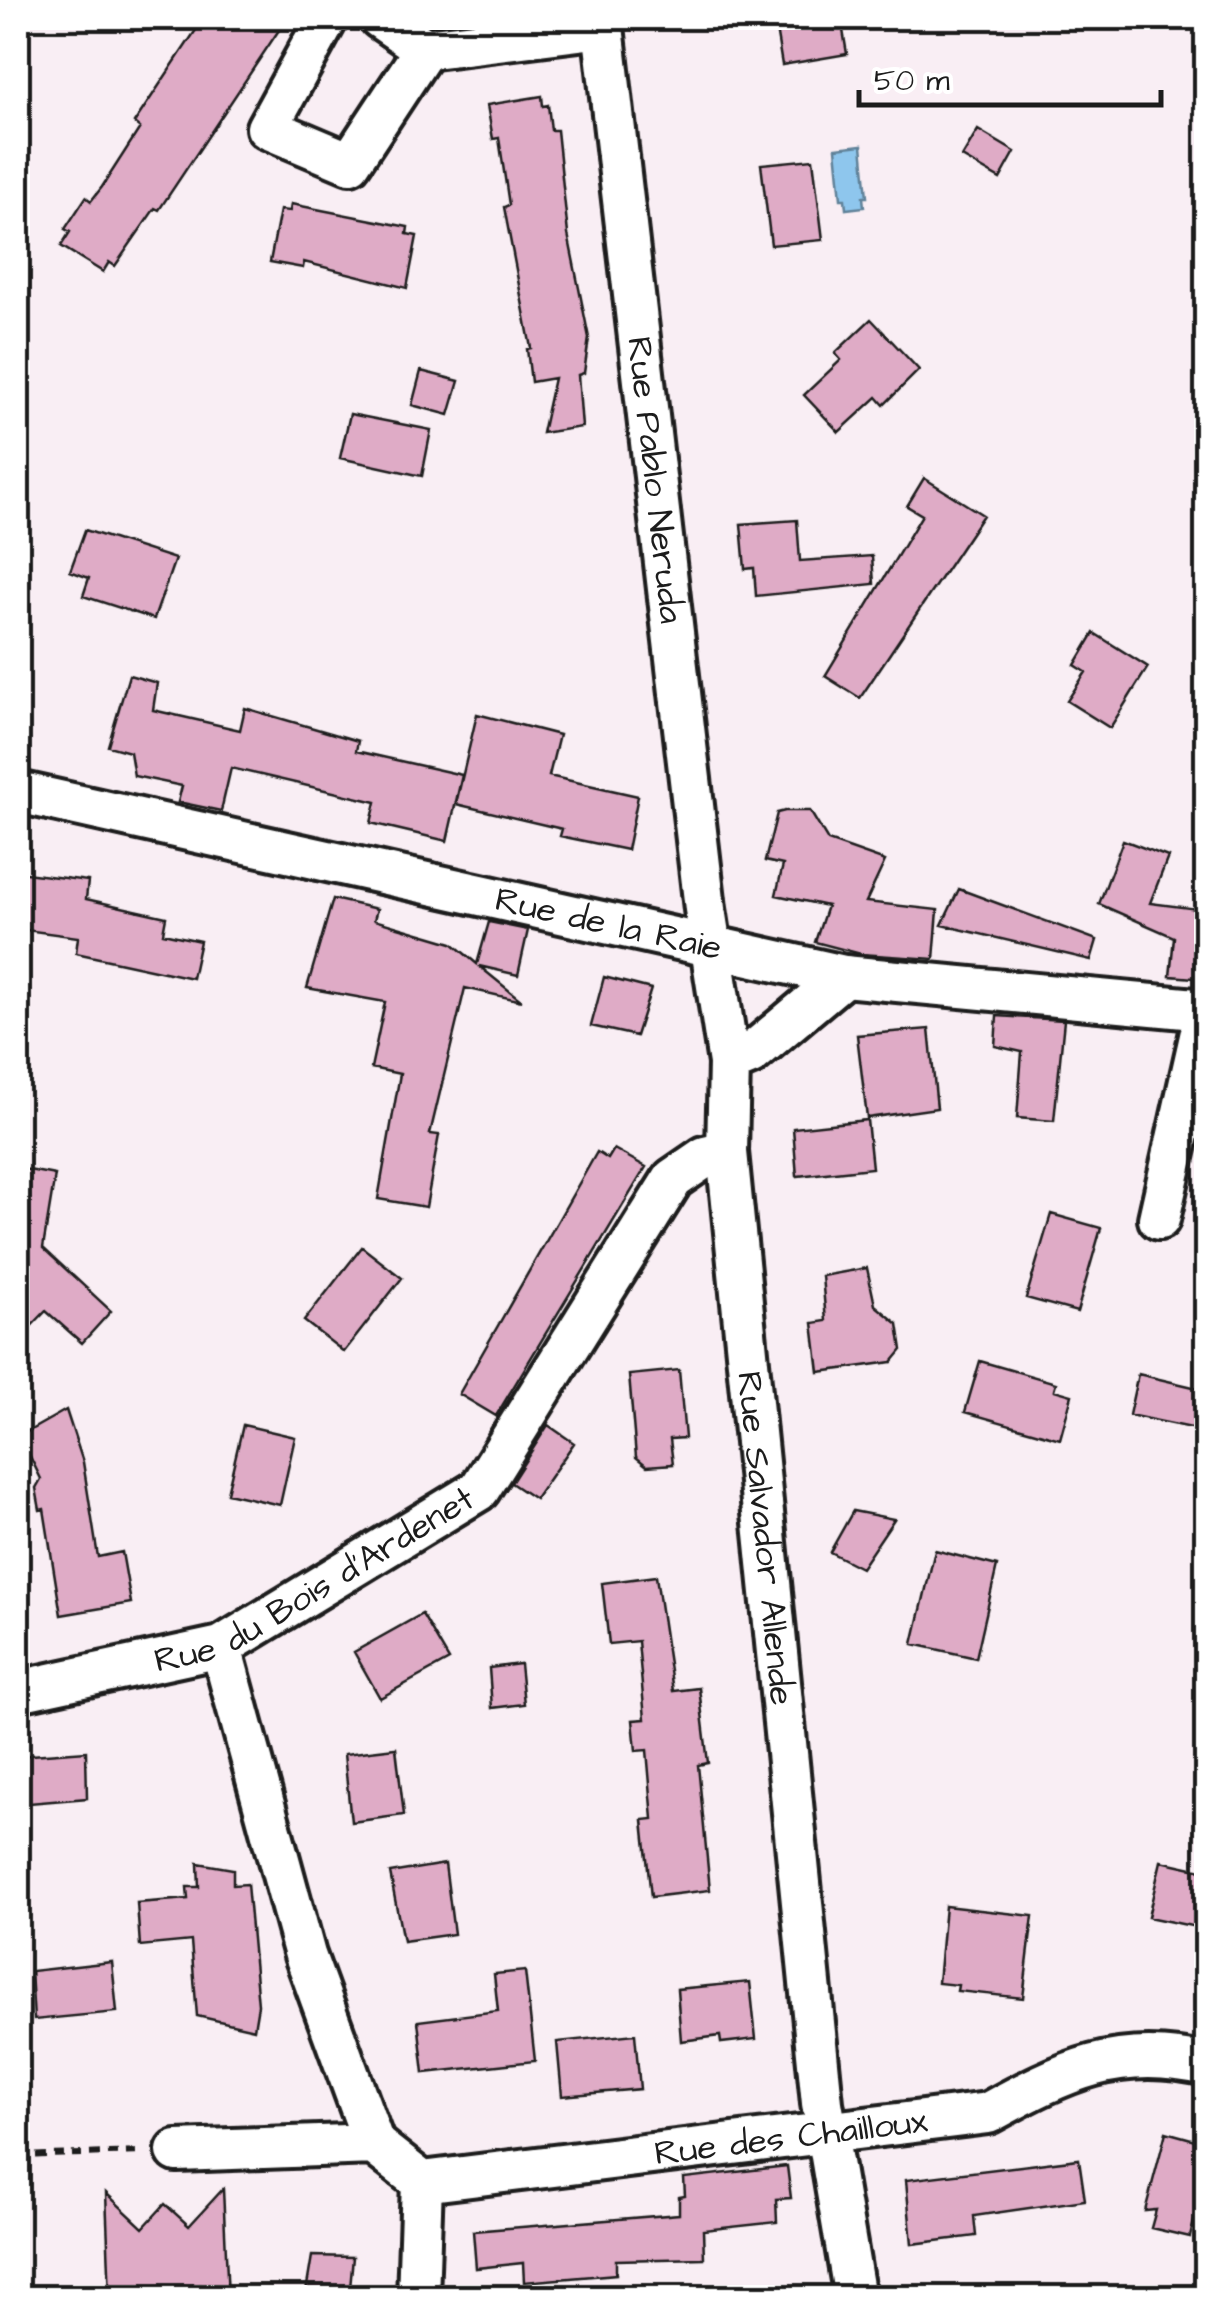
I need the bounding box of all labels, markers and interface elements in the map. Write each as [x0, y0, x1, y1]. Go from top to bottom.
scale bar [859, 45, 1162, 107]
text: 50 m [874, 60, 950, 102]
street label: Rue Pablo Neruda [614, 334, 696, 626]
street label: Rue de la Raie [490, 875, 727, 973]
street label: Rue Salvador Allende [725, 1369, 807, 1707]
street label: Rue du Bois d'Ardenet [150, 1474, 483, 1685]
street label: Rue des Chailloux [652, 2096, 931, 2178]

